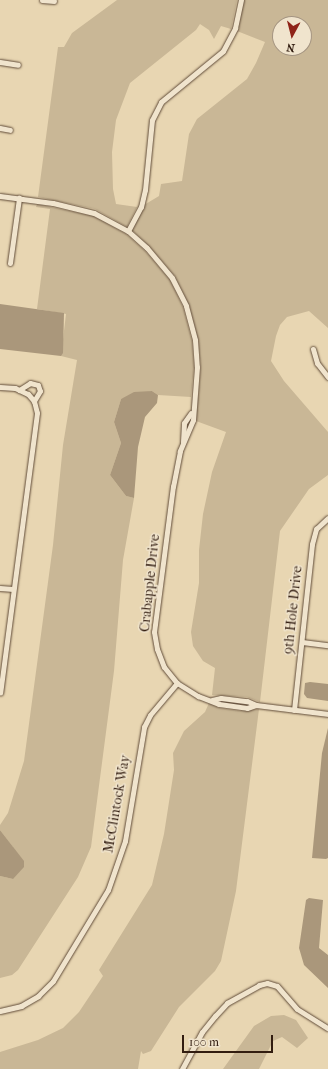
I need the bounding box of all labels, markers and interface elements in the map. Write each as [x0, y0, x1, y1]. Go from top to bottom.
north arrow [272, 16, 312, 56]
text: N [286, 40, 296, 54]
street label: Crabapple Drive [136, 533, 164, 633]
street label: 9th Hole Drive [280, 565, 306, 655]
street label: McClintock Way [100, 754, 134, 854]
scale bar [184, 1027, 275, 1053]
text: 100 m [189, 1035, 219, 1049]

